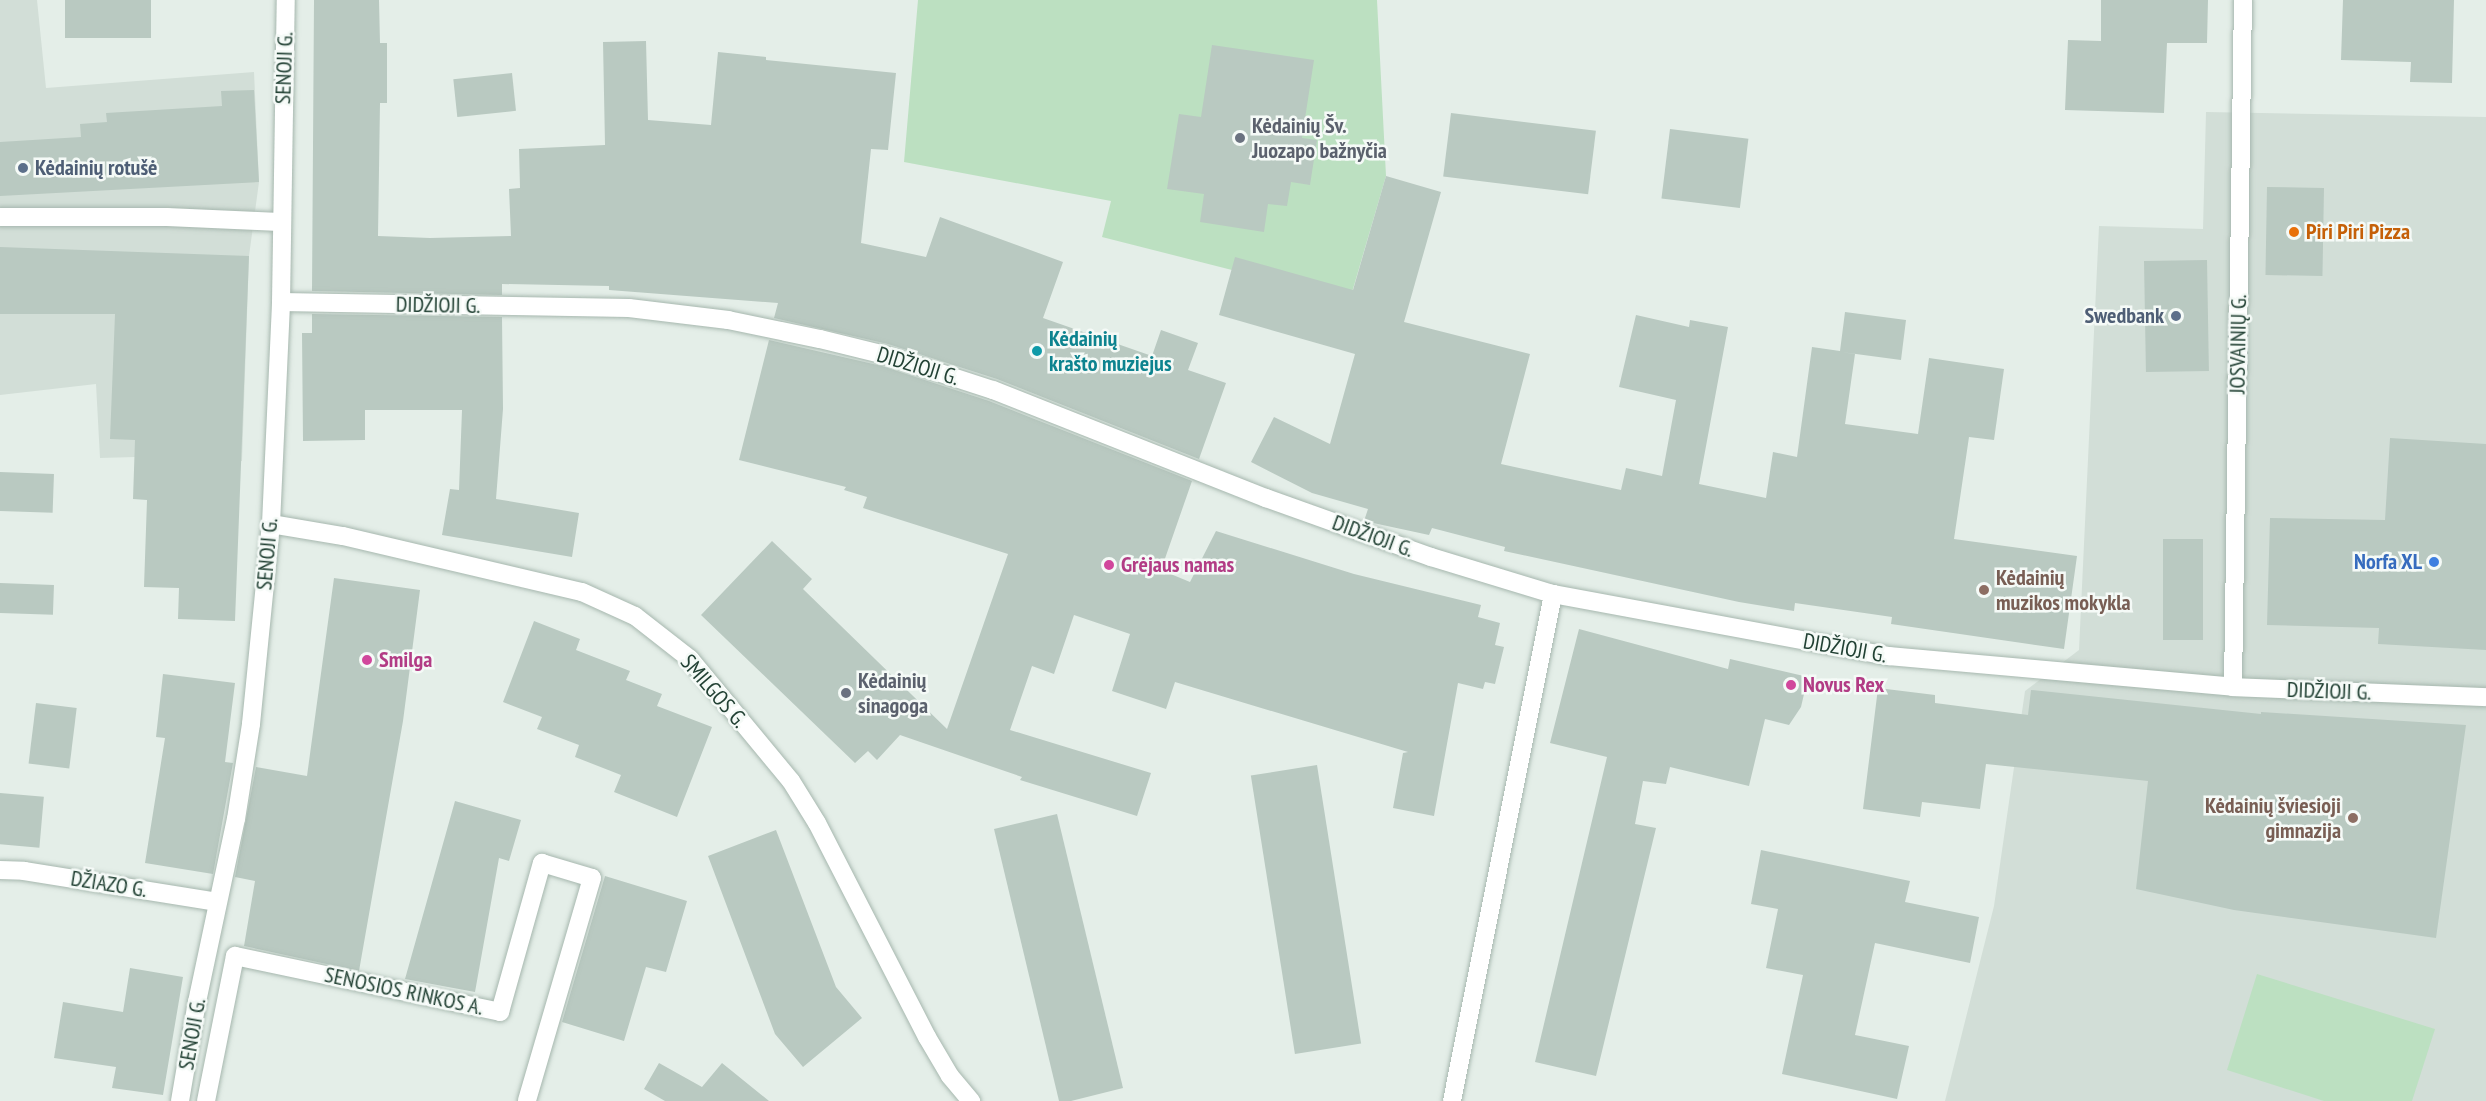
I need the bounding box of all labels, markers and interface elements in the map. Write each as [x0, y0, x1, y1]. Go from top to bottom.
street label: SENOJI G. [270, 31, 298, 105]
place label: Kėdainių Šv. Juozapo bažnyčia [1252, 112, 1387, 164]
marker: Kėdainių Šv. Juozapo bažnyčia [1233, 131, 1247, 145]
place label: Kėdainių rotušė [35, 155, 157, 181]
marker: Kėdainių rotušė [16, 161, 30, 175]
place label: Piri Piri Pizza [2306, 219, 2410, 245]
marker: Piri Piri Pizza [2287, 225, 2301, 239]
street label: DIDŽIOJI G. [396, 291, 480, 319]
street label: JOSVAINIŲ G. [2224, 294, 2252, 394]
place label: Swedbank [2084, 303, 2164, 329]
marker: Swedbank [2169, 309, 2183, 323]
place label: Kėdainių krašto muziejus [1049, 325, 1172, 376]
street label: DIDŽIOJI G. [874, 341, 962, 391]
marker: Kėdainių krašto muziejus [1030, 344, 1044, 358]
street label: DIDŽIOJI G. [1329, 509, 1417, 563]
street label: SENOJI G. [251, 517, 283, 591]
place label: Norfa XL [2353, 549, 2422, 575]
place label: Grėjaus namas [1121, 552, 1234, 578]
marker: Norfa XL [2427, 555, 2441, 569]
marker: Grėjaus namas [1102, 558, 1116, 572]
place label: Kėdainių muzikos mokykla [1996, 564, 2131, 616]
marker: Kėdainių muzikos mokykla [1977, 583, 1991, 597]
street label: DIDŽIOJI G. [1801, 628, 1889, 668]
place label: Smilga [379, 647, 432, 673]
street label: SMILGOS G. [675, 649, 753, 733]
marker: Smilga [360, 653, 374, 667]
place label: Kėdainių sinagoga [858, 667, 928, 718]
place label: Novus Rex [1803, 672, 1884, 698]
street label: DIDŽIOJI G. [2286, 676, 2372, 706]
marker: Novus Rex [1784, 678, 1798, 692]
marker: Kėdainių sinagoga [839, 686, 853, 700]
place label: Kėdainių šviesioji gimnazija [2205, 792, 2341, 843]
marker: Kėdainių šviesioji gimnazija [2346, 811, 2360, 825]
street label: DŽIAZO G. [69, 865, 149, 903]
street label: SENOSIOS RINKOS A. [322, 961, 486, 1021]
street label: SENOJI G. [173, 996, 211, 1072]

